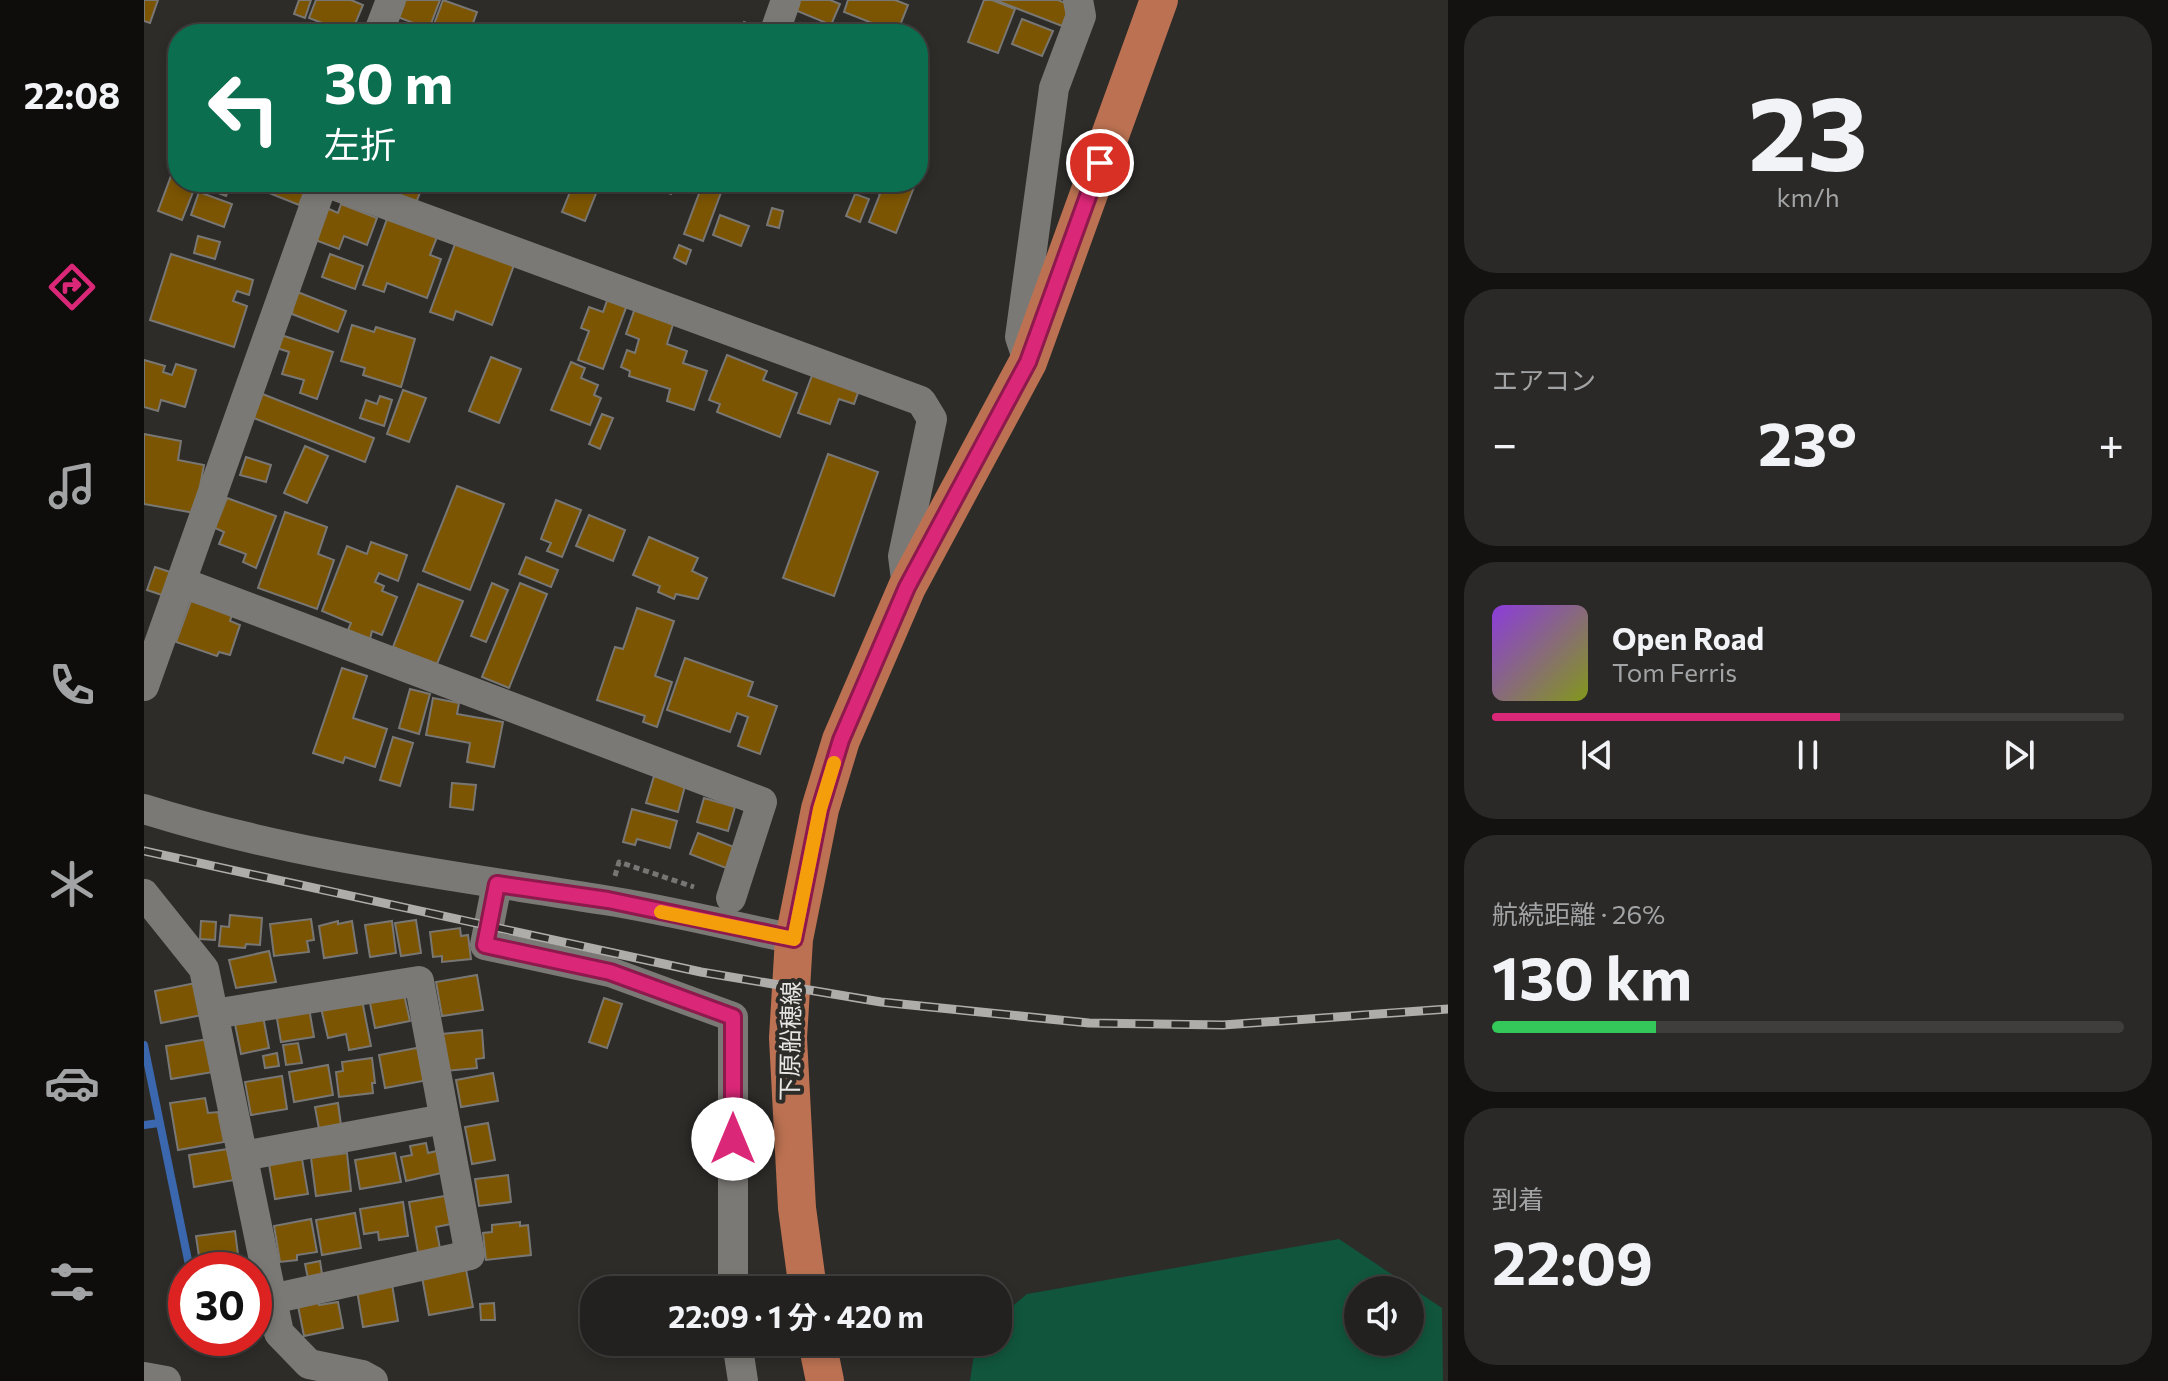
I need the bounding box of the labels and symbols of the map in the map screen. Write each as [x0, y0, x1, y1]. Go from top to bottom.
pin [1066, 129, 1134, 197]
street label: 下原船穂線 [774, 981, 805, 1101]
position arrow [691, 1097, 775, 1181]
speed limit sign: 30 [168, 1252, 272, 1356]

